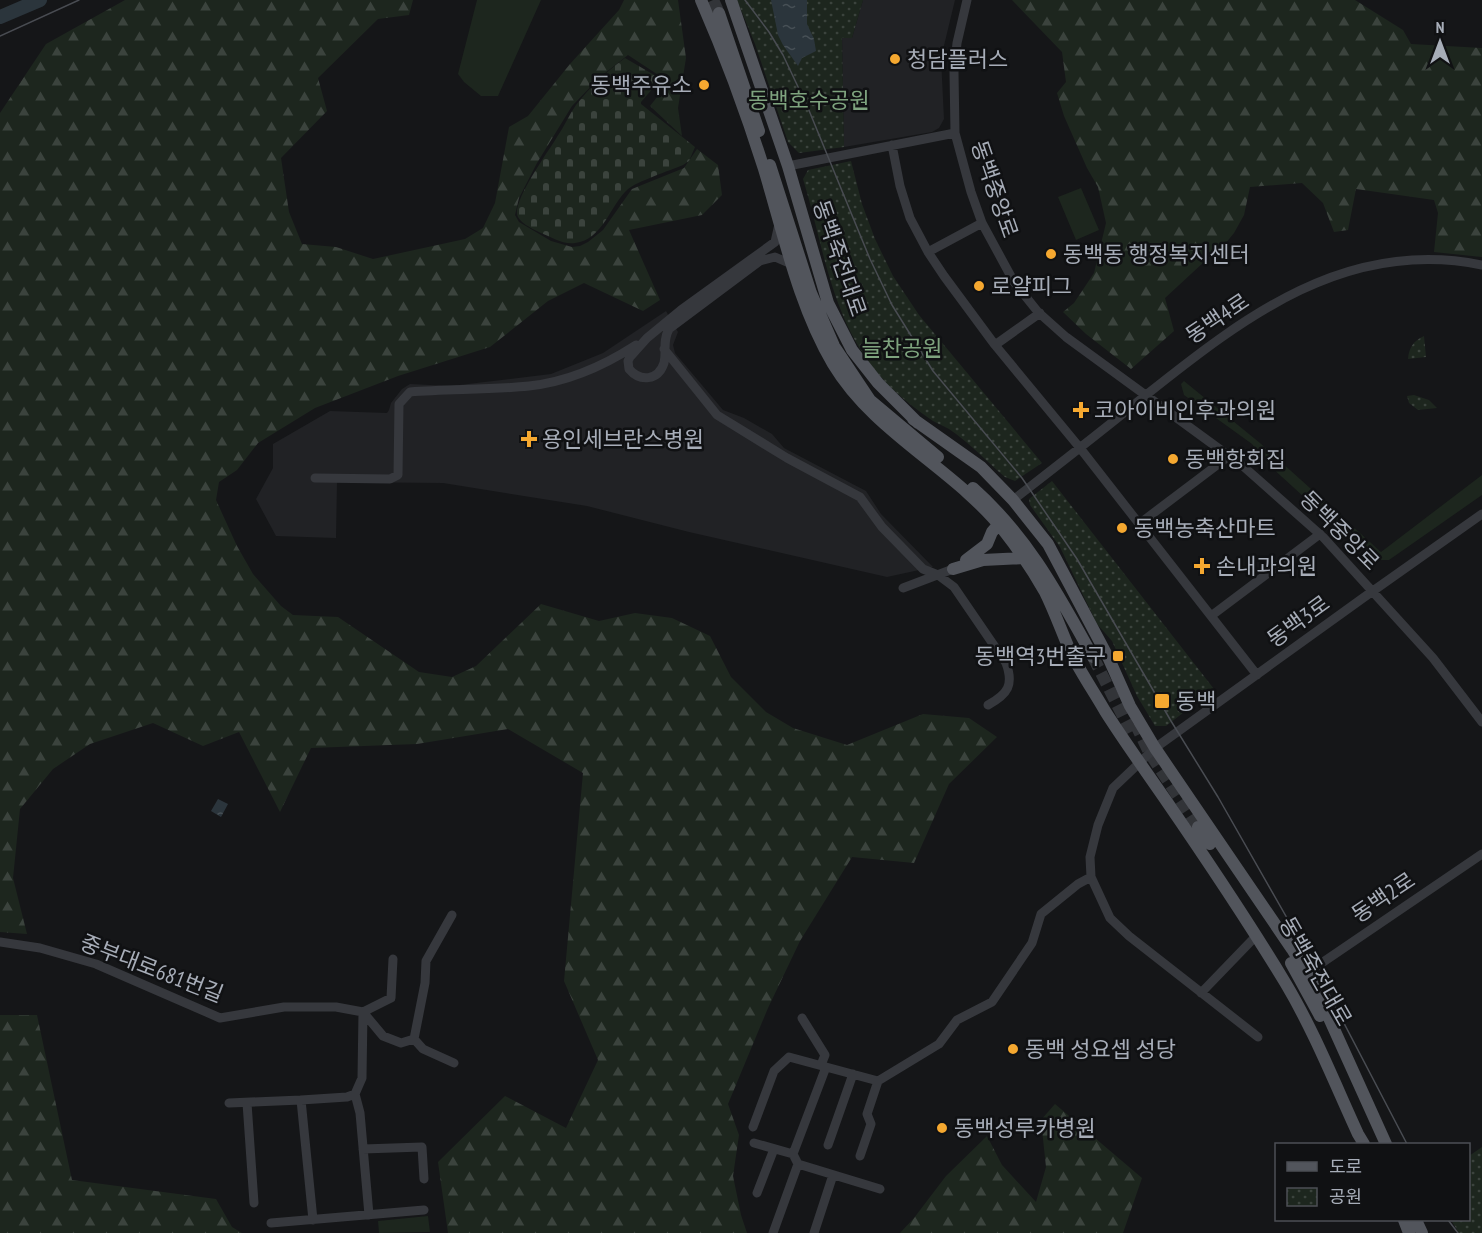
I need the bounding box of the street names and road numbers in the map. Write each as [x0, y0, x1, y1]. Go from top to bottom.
street label: 동백중앙로 [965, 137, 1025, 241]
street label: 동백죽전대로 [807, 196, 873, 320]
street label: 동백4로 [1180, 287, 1254, 349]
street label: 동백중앙로 [1294, 484, 1386, 576]
street label: 동백3로 [1261, 589, 1335, 653]
street label: 동백2로 [1346, 866, 1420, 928]
street label: 동백죽전대로 [1274, 911, 1358, 1031]
street label: 중부대로681번길 [76, 928, 228, 1008]

